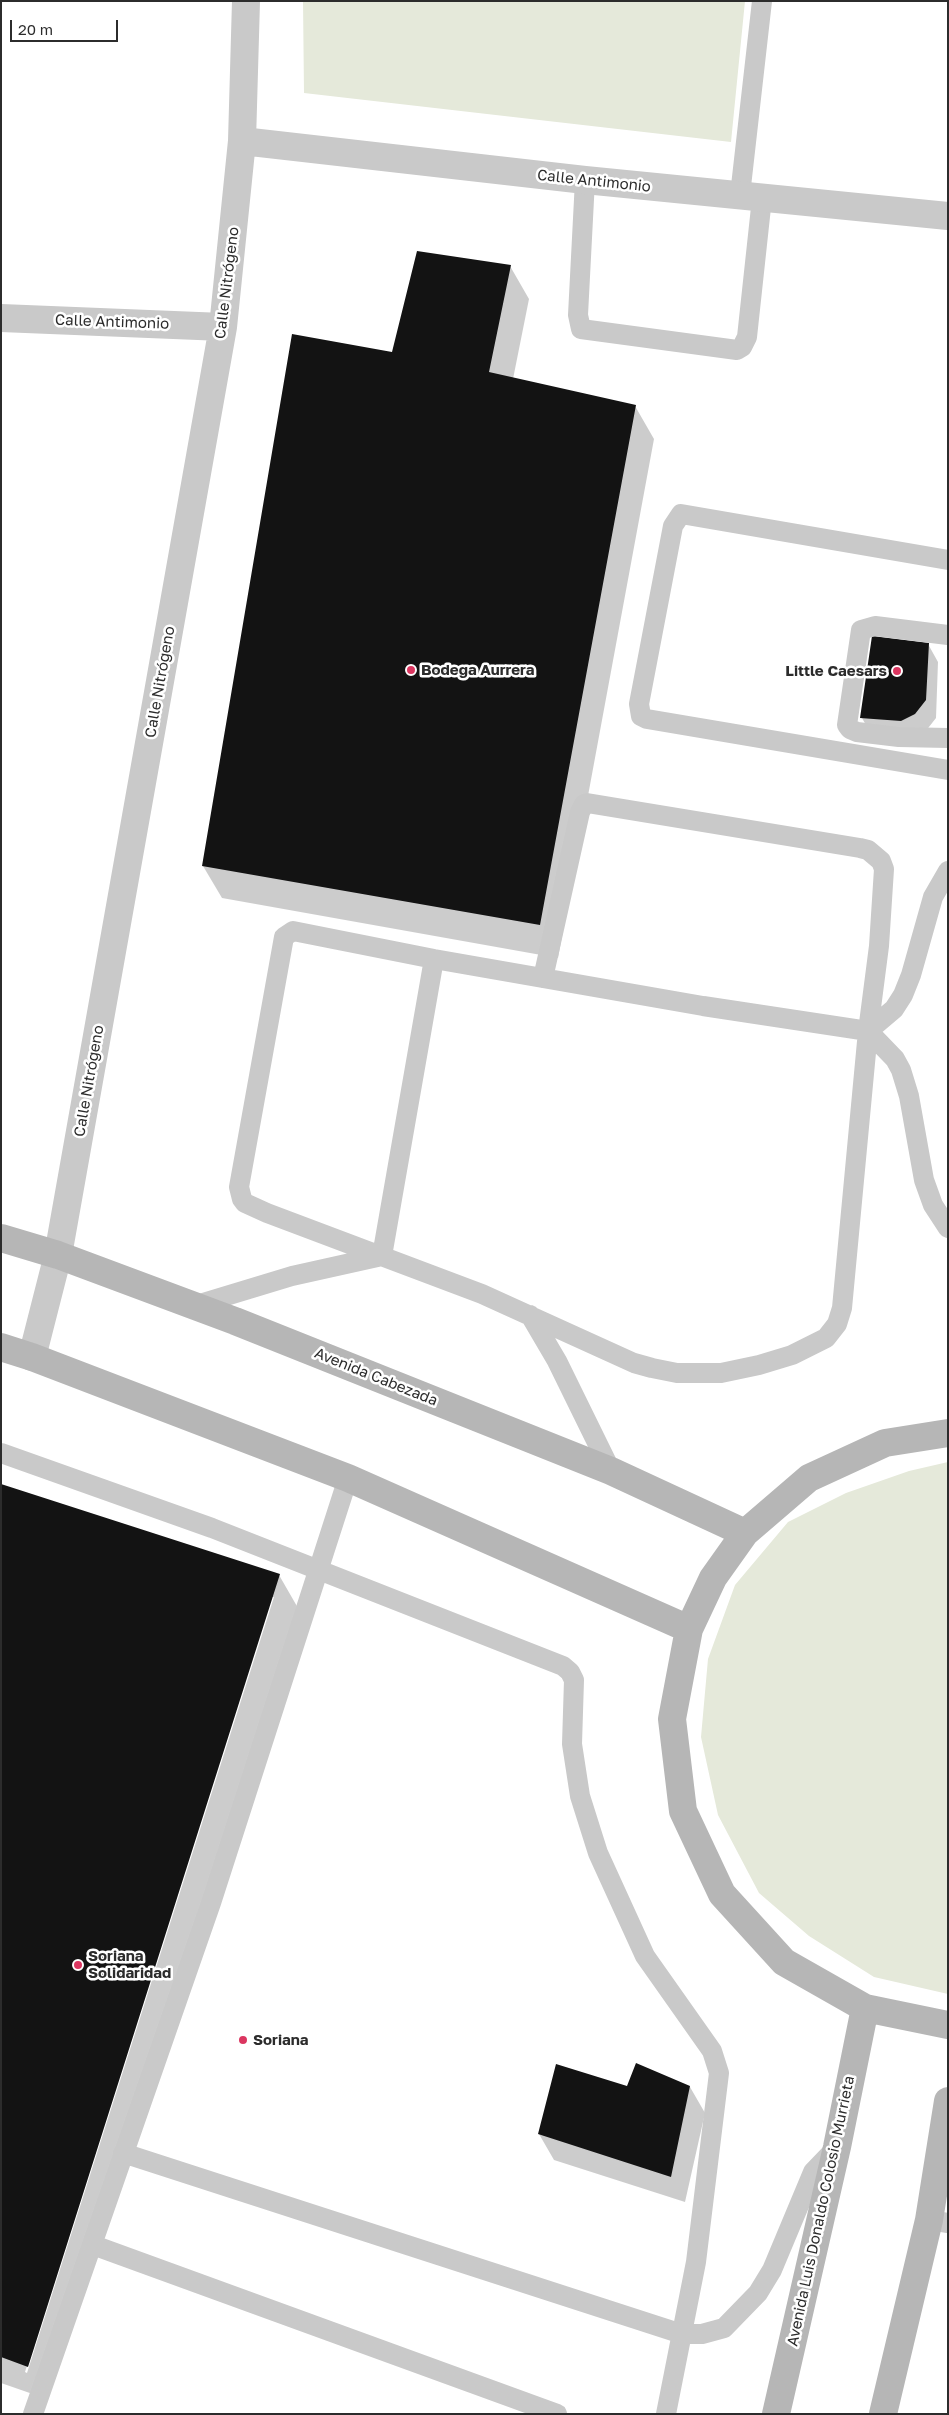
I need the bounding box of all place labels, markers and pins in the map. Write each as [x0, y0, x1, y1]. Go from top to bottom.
place label: Bodega Aurrera [421, 661, 534, 679]
place label: Little Caesars [785, 662, 887, 680]
marker: Bodega Aurrera [405, 664, 417, 676]
marker: Little Caesars [891, 665, 903, 677]
place label: Soriana Solidaridad [88, 1947, 171, 1982]
marker: Soriana Solidaridad [72, 1959, 84, 1971]
place label: Soriana [253, 2031, 308, 2049]
marker: Soriana [237, 2034, 249, 2046]

